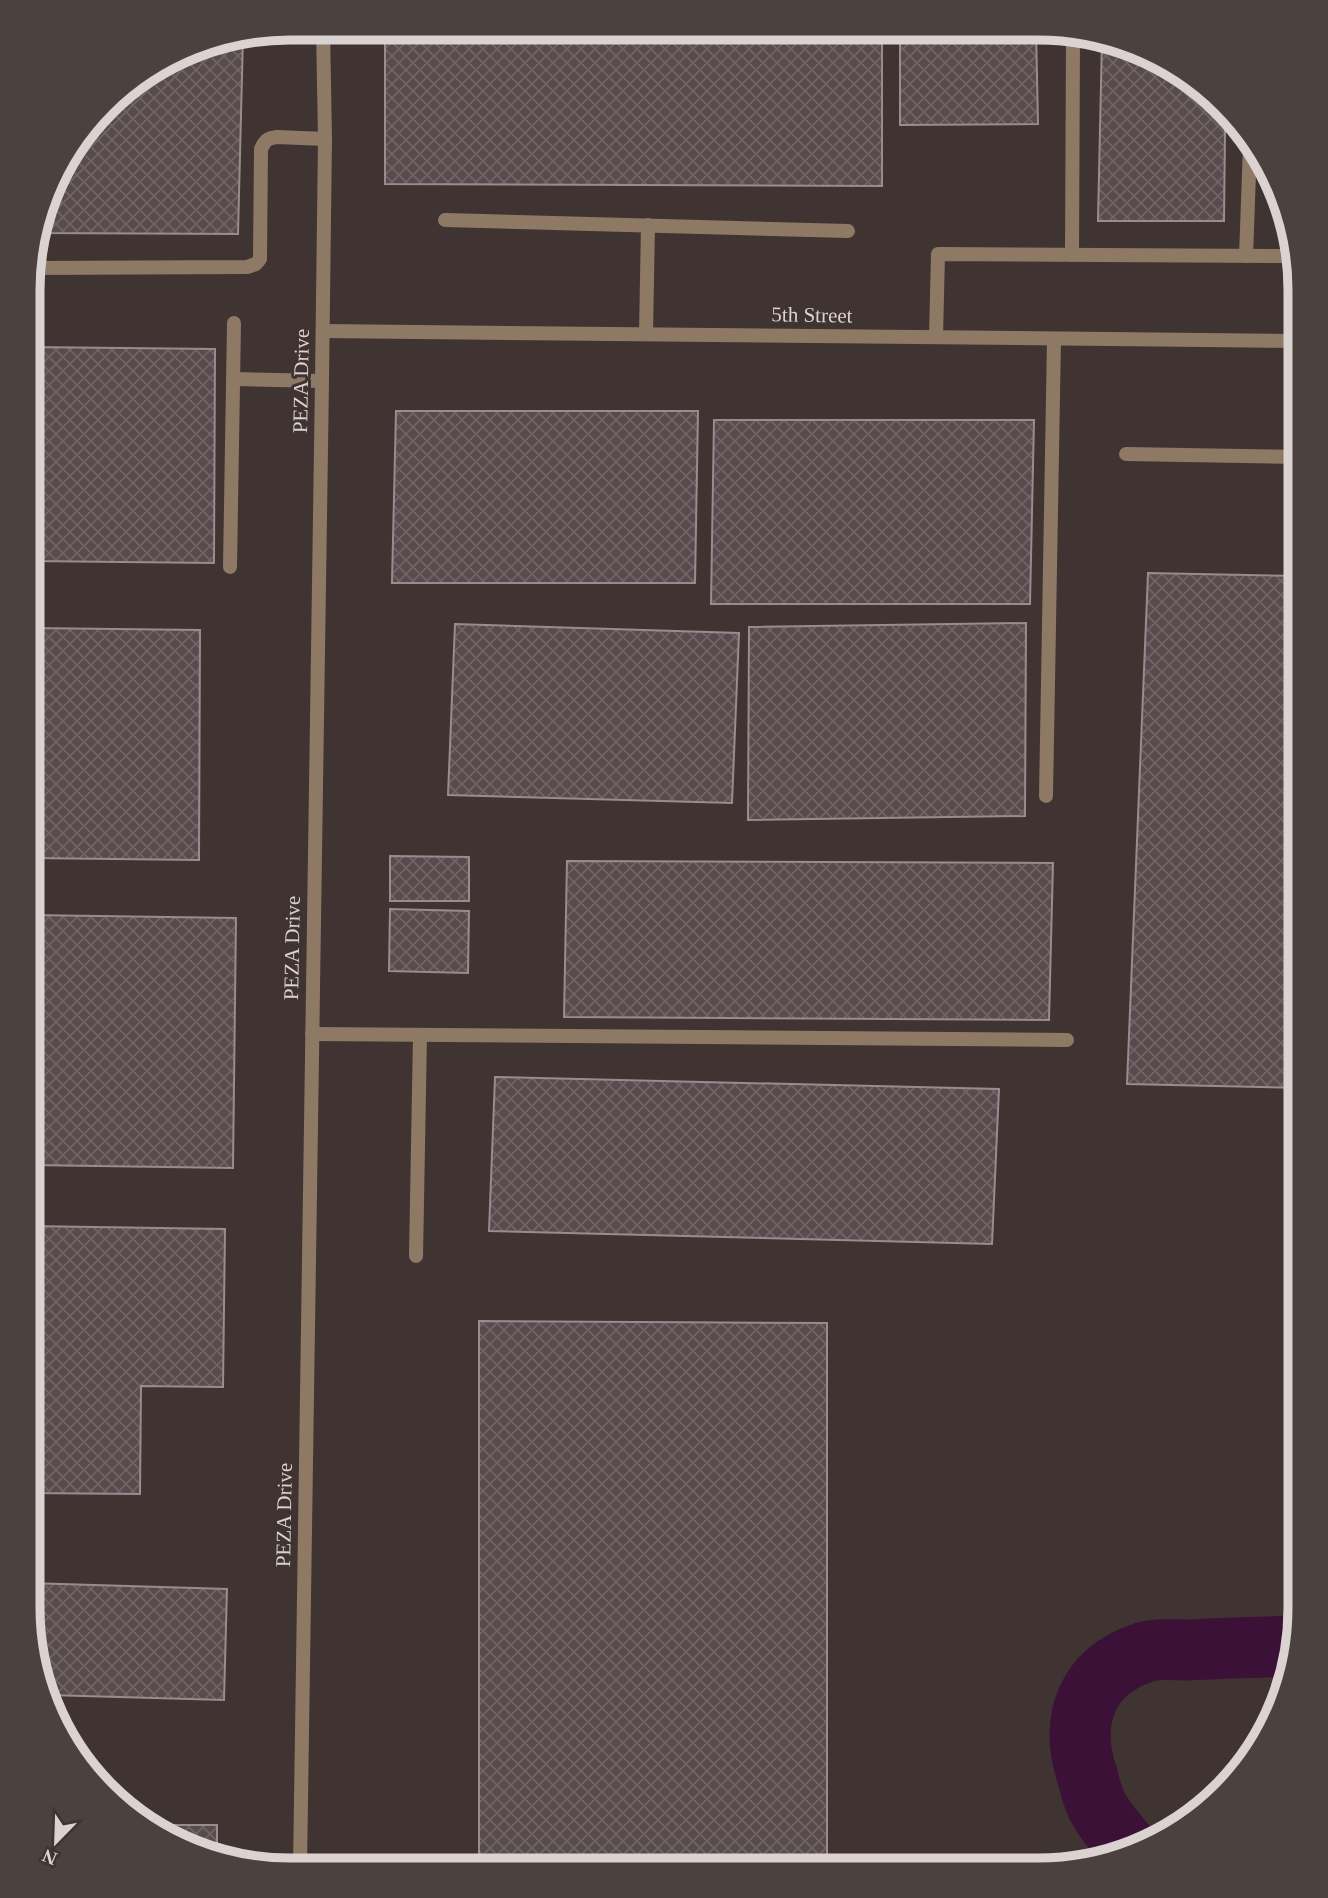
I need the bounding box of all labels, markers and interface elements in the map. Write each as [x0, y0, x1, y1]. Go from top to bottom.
street label: 5th Street [771, 302, 853, 328]
street label: PEZA Drive [288, 329, 314, 433]
street label: PEZA Drive [279, 896, 305, 1000]
street label: PEZA Drive [271, 1463, 297, 1567]
north arrow [21, 1807, 91, 1877]
text: N [39, 1845, 60, 1870]

